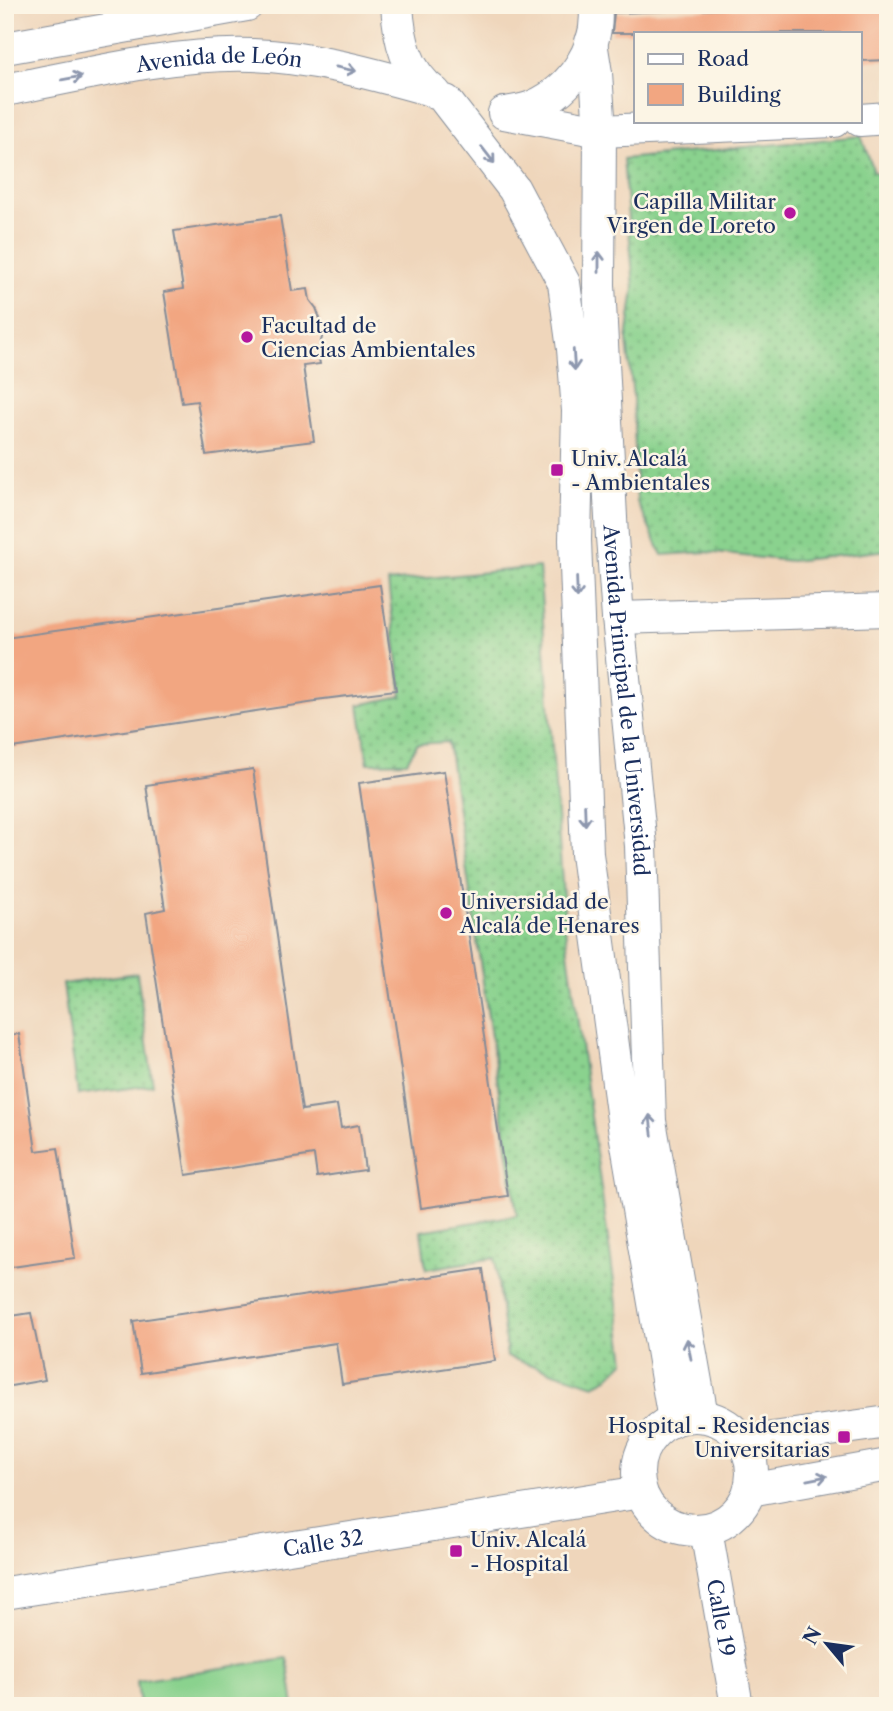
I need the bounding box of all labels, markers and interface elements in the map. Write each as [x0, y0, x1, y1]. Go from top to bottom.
legend [634, 32, 862, 122]
street label: Avenida de León [133, 42, 304, 77]
text: Road [697, 46, 749, 71]
one-way arrow [334, 62, 357, 76]
one-way arrow [60, 70, 83, 84]
text: Building [697, 82, 782, 107]
one-way arrow [480, 145, 495, 164]
place label: Capilla Militar Virgen de Loreto [606, 189, 776, 238]
marker: Capilla Militar Virgen de Loreto [782, 205, 798, 221]
one-way arrow [592, 251, 606, 274]
place label: Facultad de Ciencias Ambientales [261, 313, 476, 362]
marker: Facultad de Ciencias Ambientales [239, 329, 255, 345]
one-way arrow [568, 348, 581, 371]
place label: Univ. Alcalá - Ambientales [571, 446, 710, 495]
marker: Univ. Alcalá - Ambientales [549, 462, 565, 478]
street label: Avenida Principal de la Universidad [599, 523, 654, 877]
one-way arrow [570, 576, 583, 599]
one-way arrow [579, 803, 592, 826]
place label: Universidad de Alcalá de Henares [459, 889, 640, 938]
marker: Universidad de Alcalá de Henares [438, 905, 454, 921]
one-way arrow [644, 1114, 657, 1136]
one-way arrow [682, 1338, 695, 1361]
place label: Hospital - Residencias Universitarias [608, 1413, 830, 1462]
marker: Hospital - Residencias Universitarias [836, 1429, 852, 1445]
one-way arrow [805, 1470, 828, 1484]
street label: Calle 32 [281, 1524, 365, 1561]
place label: Univ. Alcalá - Hospital [470, 1527, 588, 1576]
marker: Univ. Alcalá - Hospital [448, 1543, 464, 1559]
street label: Calle 19 [702, 1577, 741, 1658]
north arrow [792, 1610, 862, 1680]
text: N [799, 1623, 827, 1649]

